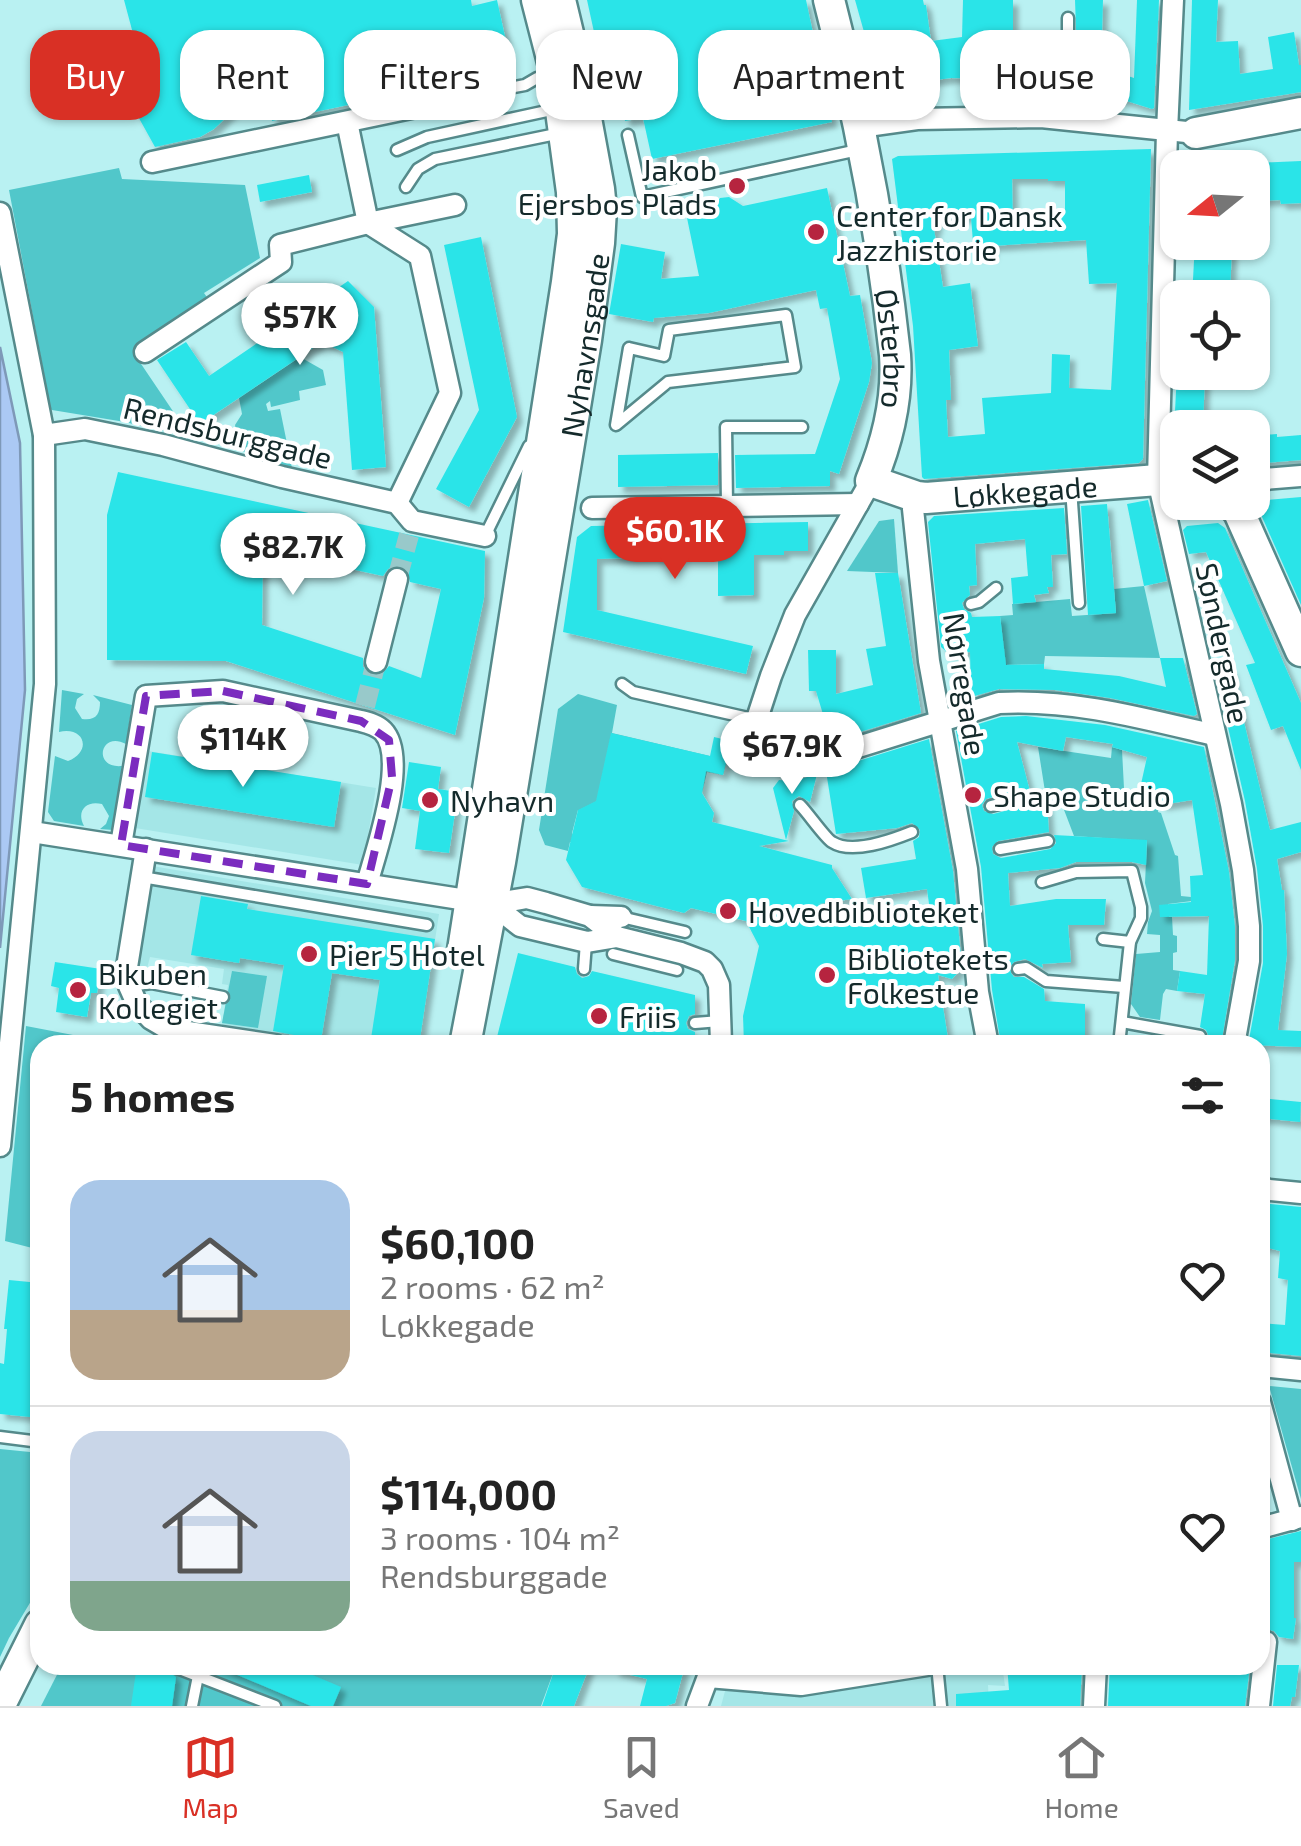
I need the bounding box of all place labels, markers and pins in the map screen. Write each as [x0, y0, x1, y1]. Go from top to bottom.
place label: Jakob Ejersbos Plads [518, 151, 717, 221]
marker: Jakob Ejersbos Plads [726, 175, 748, 197]
place label: Center for Dansk Jazzhistorie [836, 197, 1062, 267]
marker: Center for Dansk Jazzhistorie [805, 221, 827, 243]
pin: $57K [241, 283, 359, 368]
pin: $60.1K [594, 497, 756, 582]
pin: $82.7K [212, 513, 374, 598]
pin: $114K [173, 705, 313, 790]
pin: $67.9K [711, 712, 873, 797]
place label: Shape Studio [993, 777, 1171, 813]
place label: Nyhavn [450, 782, 554, 818]
marker: Shape Studio [962, 784, 984, 806]
marker: Nyhavn [419, 789, 441, 811]
place label: Hovedbiblioteket [748, 893, 979, 929]
marker: Hovedbiblioteket [717, 900, 739, 922]
place label: Pier 5 Hotel [329, 936, 485, 972]
place label: Bibliotekets Folkestue [847, 940, 1009, 1010]
marker: Pier 5 Hotel [298, 943, 320, 965]
place label: Bikuben Kollegiet [98, 955, 218, 1025]
marker: Bibliotekets Folkestue [816, 964, 838, 986]
marker: Bikuben Kollegiet [67, 979, 89, 1001]
place label: Friis [619, 998, 677, 1034]
marker: Friis [588, 1005, 610, 1027]

